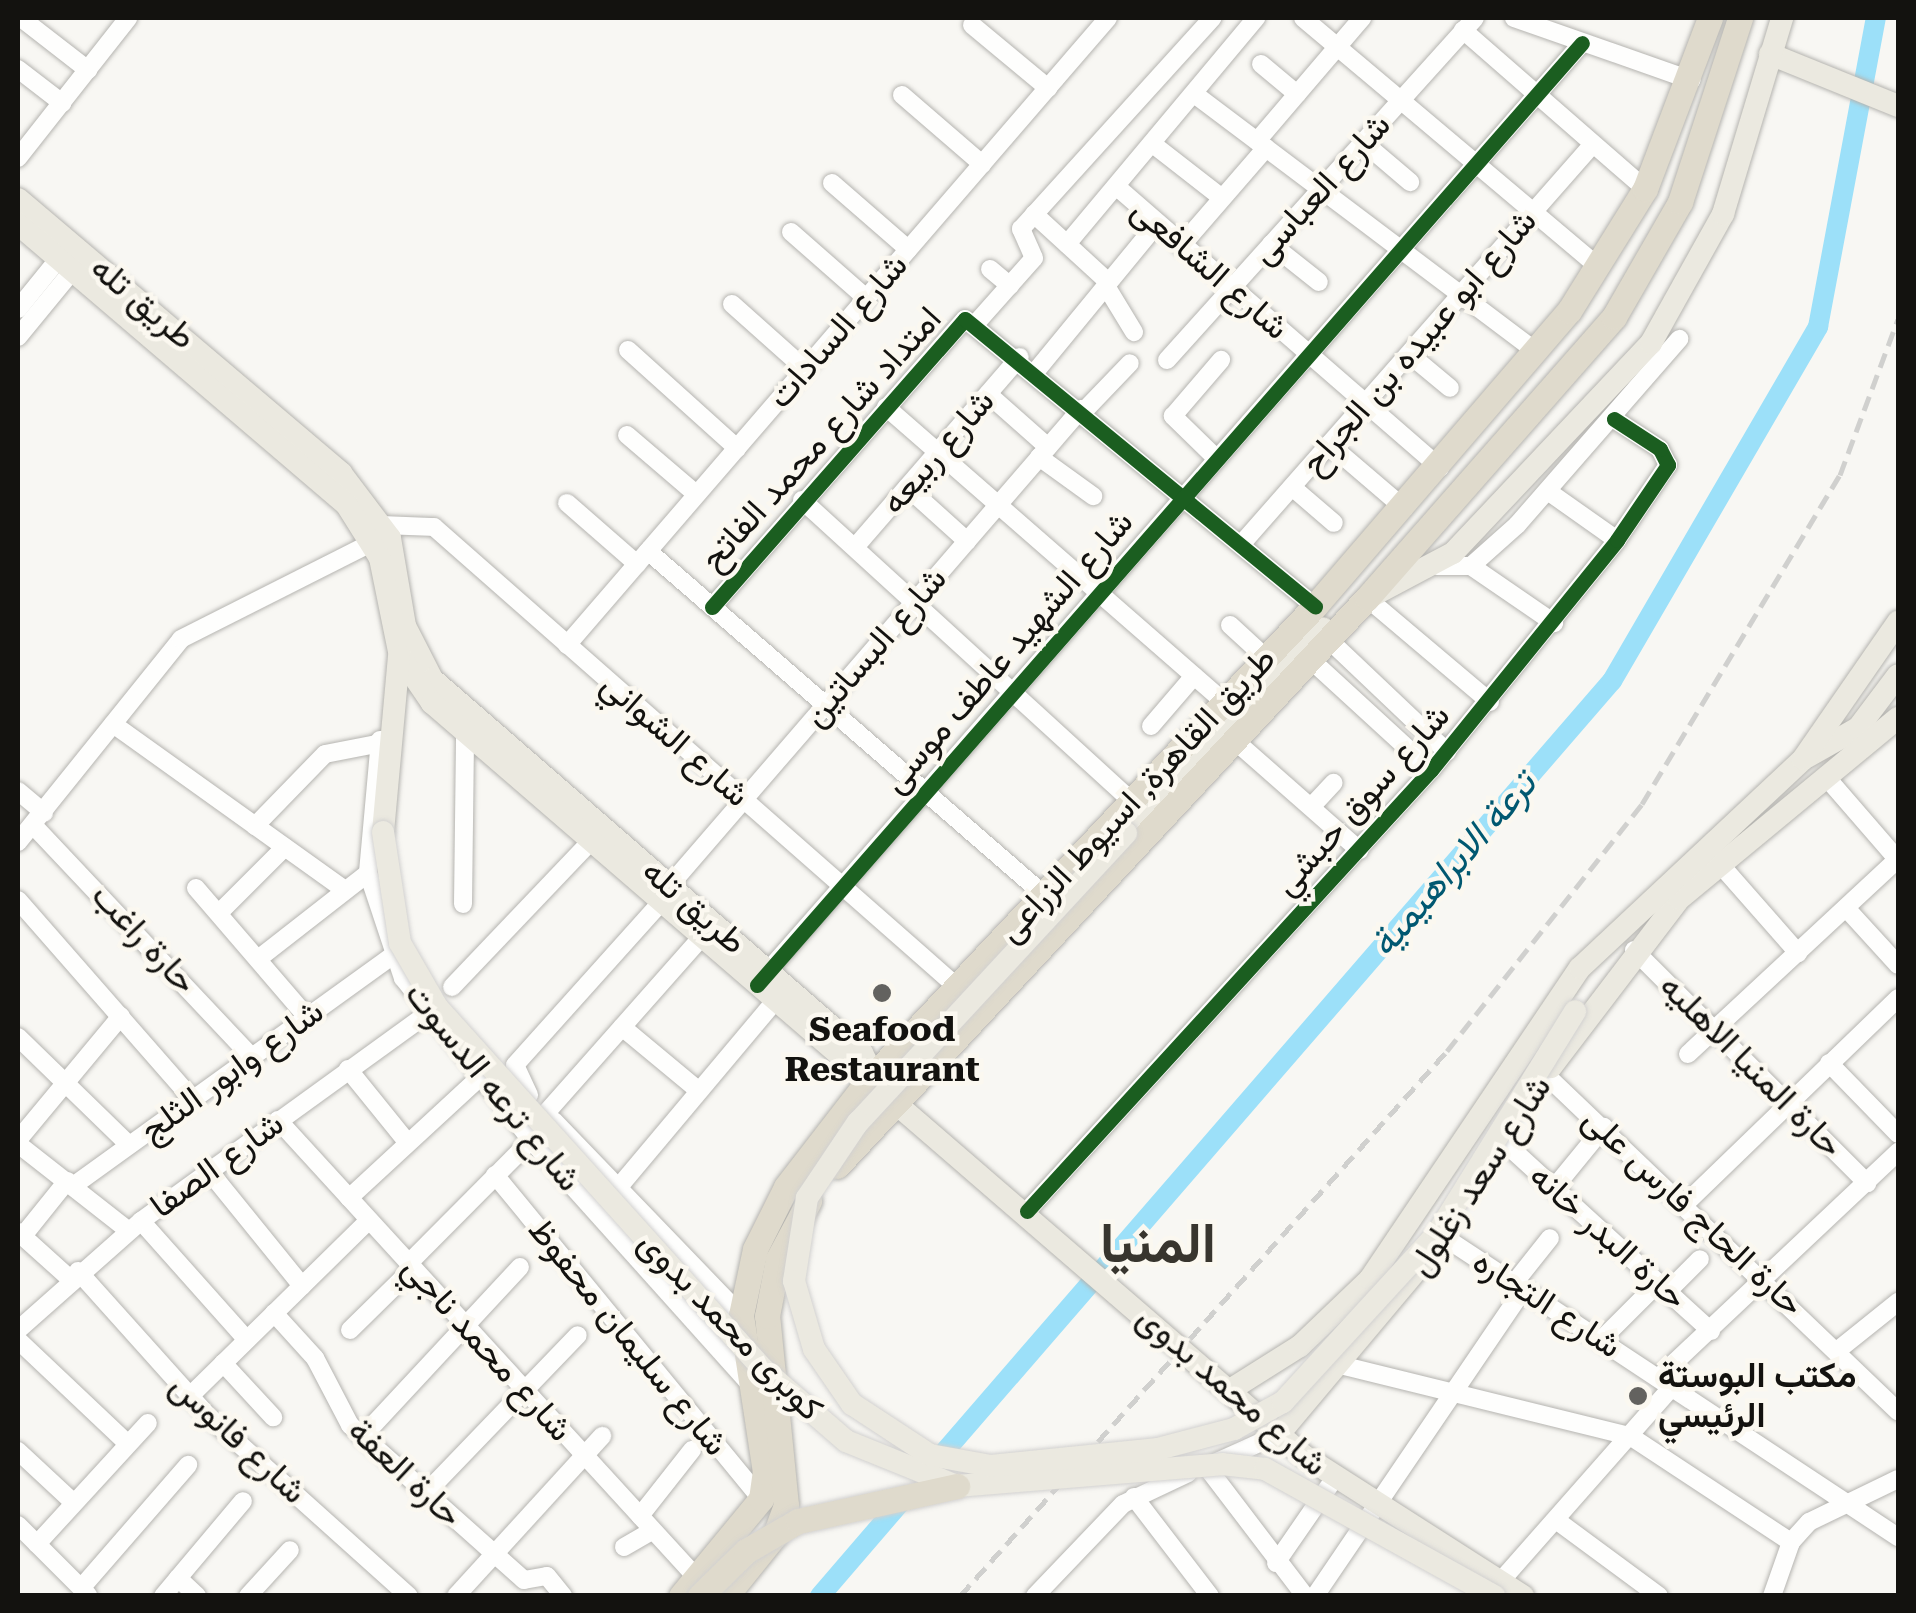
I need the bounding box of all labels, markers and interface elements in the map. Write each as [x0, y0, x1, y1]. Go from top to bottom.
street label: شارع العباسى [1242, 105, 1400, 273]
street label: شارع الشافعى [1123, 189, 1297, 349]
street label: شارع ابو عبيده بن الجراح [1292, 201, 1546, 483]
street label: شارع السادات [759, 245, 917, 417]
street label: طريق تله [82, 247, 204, 359]
street label: امتداد شارع محمد الفاتح [691, 298, 951, 580]
street label: شارع ربيعه [872, 381, 1004, 523]
street label: شارع الشهيد عاطف موسى [874, 502, 1142, 802]
street label: شارع البساتين [794, 558, 956, 736]
street label: طريق القاهرة, اسيوط الزراعى [989, 639, 1285, 951]
street label: شارع الشواني [592, 664, 758, 816]
street label: شارع سوق حبشي [1265, 696, 1459, 904]
water label: ترعة الابراهيمية [1360, 762, 1546, 966]
street label: طريق تله [633, 851, 755, 963]
street label: حارة راغب [82, 875, 206, 1003]
street label: حارة المنيا الاهليه [1651, 966, 1851, 1166]
street label: شارع ترعه الدسوت [396, 974, 590, 1200]
marker: Seafood Restaurant [871, 982, 893, 1004]
street label: شارع وابور الثلج [132, 990, 332, 1152]
place label: Seafood Restaurant [784, 1009, 980, 1091]
street label: شارع سعد زغلول [1400, 1068, 1560, 1284]
street label: حارة الحاج فارس على [1574, 1099, 1812, 1325]
street label: شارع الصفا [142, 1103, 292, 1227]
street label: حارة البدر خانه [1521, 1155, 1695, 1319]
street label: شارع سليمان محفوظ [519, 1210, 737, 1464]
district label: المنيا [1100, 1211, 1216, 1277]
street label: كوبرى محمد بدوى [629, 1222, 831, 1430]
street label: شارع التجاره [1465, 1240, 1629, 1368]
street label: شارع محمد ناجي [393, 1248, 581, 1450]
street label: شارع محمد بدوى [1128, 1297, 1336, 1485]
place label: مكتب البوستة الرئيسي [1658, 1355, 1857, 1437]
street label: شارع فانوس [161, 1365, 315, 1513]
marker: مكتب البوستة الرئيسي [1627, 1385, 1649, 1407]
street label: حارة العفة [339, 1410, 471, 1536]

